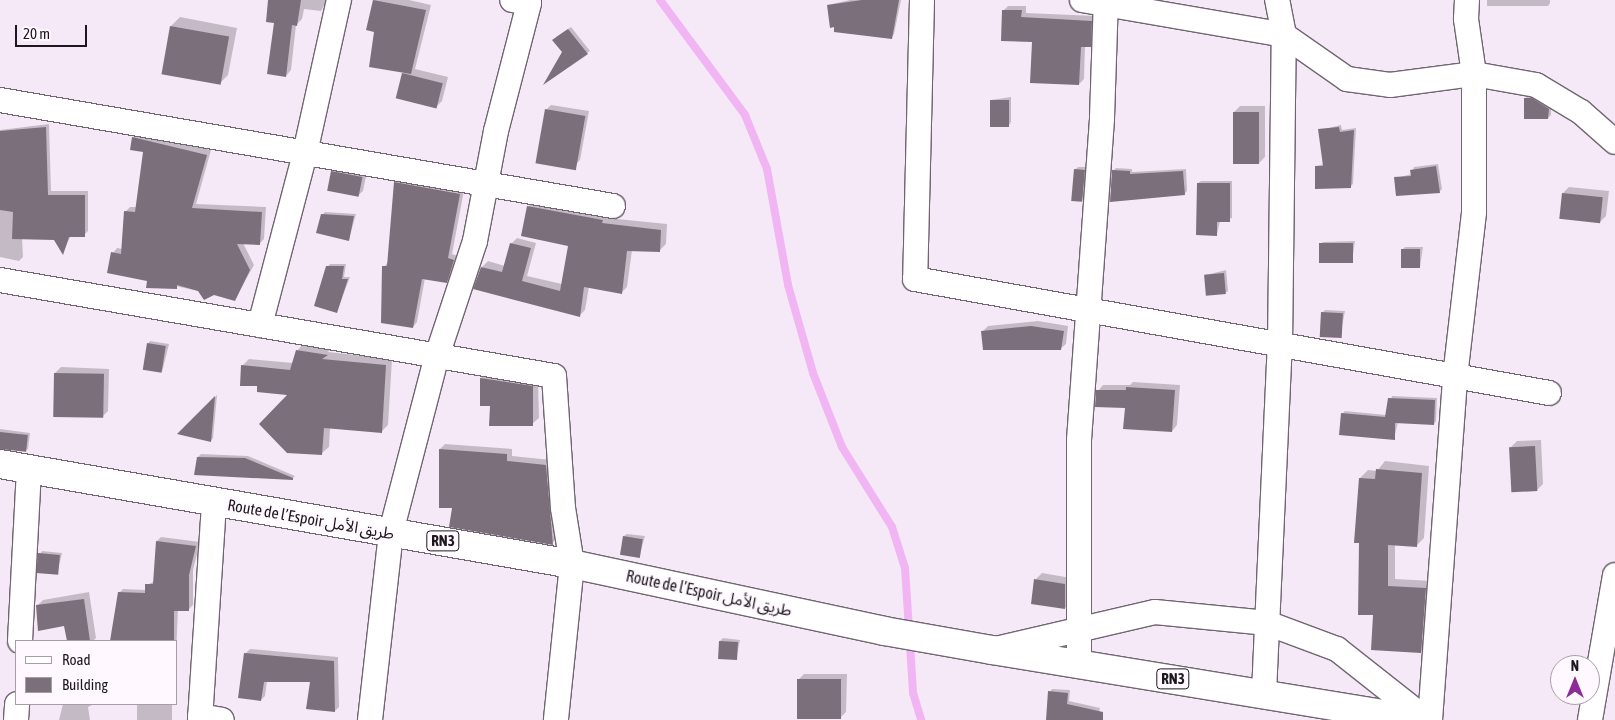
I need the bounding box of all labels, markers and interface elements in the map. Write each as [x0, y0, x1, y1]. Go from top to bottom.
scale bar [18, 15, 90, 47]
text: 20 m [23, 25, 50, 42]
street label: Route de l’Espoir طريق الأمل [226, 495, 396, 543]
road number: RN3 [426, 528, 460, 554]
street label: Route de l’Espoir طريق الأمل [624, 566, 794, 620]
legend [15, 640, 178, 705]
text: Road [62, 651, 91, 668]
north arrow [1550, 655, 1600, 705]
text: N [1571, 658, 1579, 674]
road number: RN3 [1156, 666, 1190, 692]
text: Building [62, 676, 108, 693]

